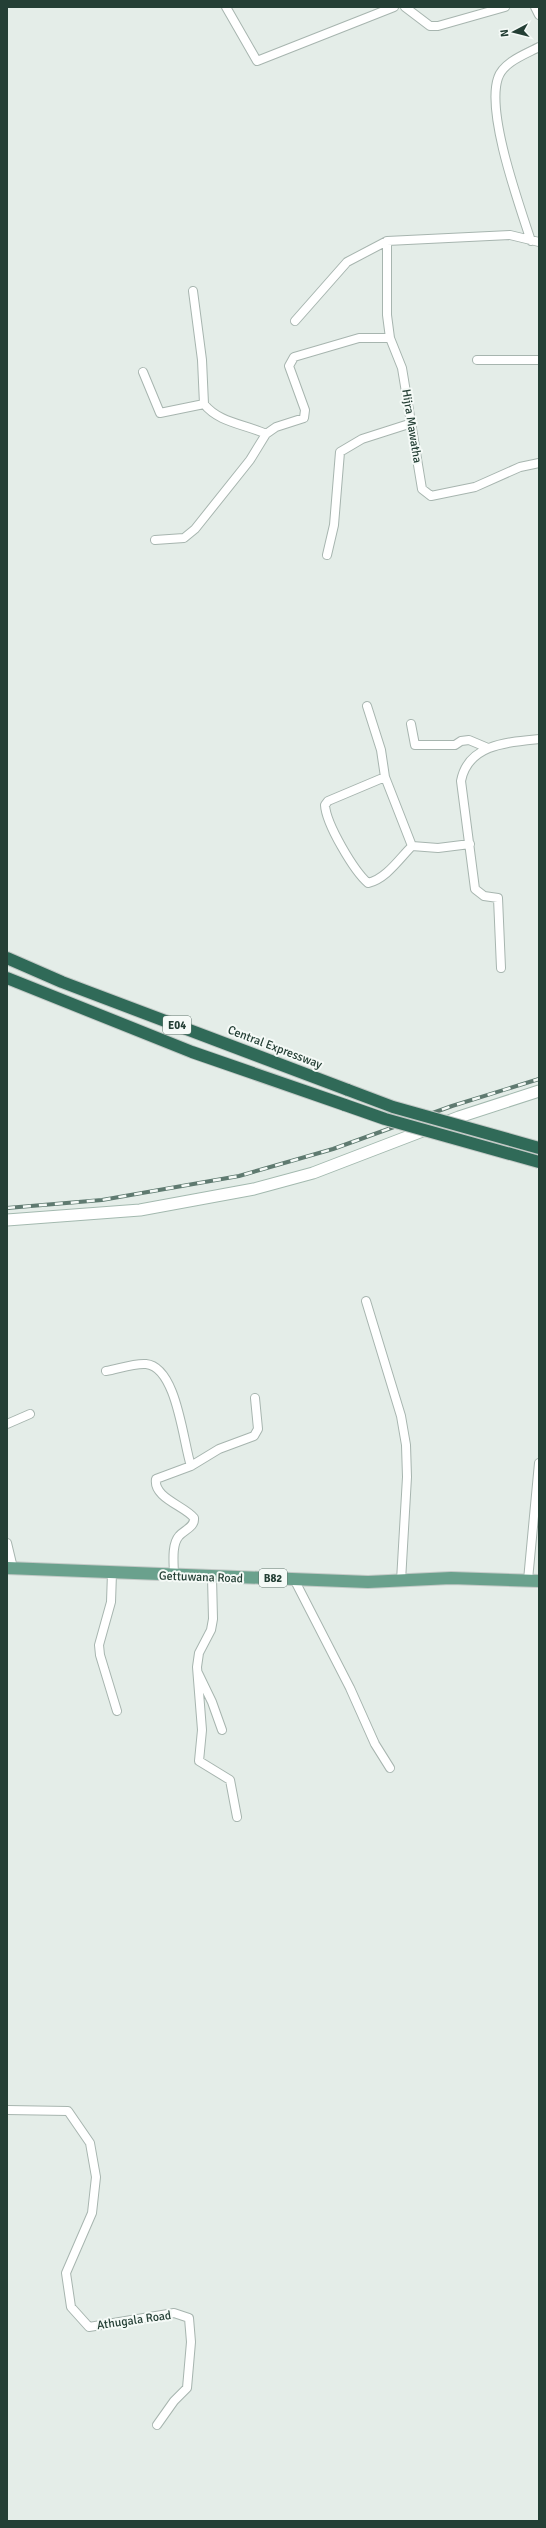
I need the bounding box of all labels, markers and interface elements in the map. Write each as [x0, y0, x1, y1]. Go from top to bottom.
north arrow [494, 12, 534, 52]
text: N [498, 29, 511, 38]
street label: Hijra Mawatha [398, 388, 425, 464]
road number: E04 [163, 1016, 191, 1034]
street label: Central Expressway [225, 1023, 325, 1073]
street label: Gettuwana Road [159, 1569, 243, 1586]
road number: B82 [259, 1569, 287, 1587]
street label: Athugala Road [96, 2308, 172, 2333]

